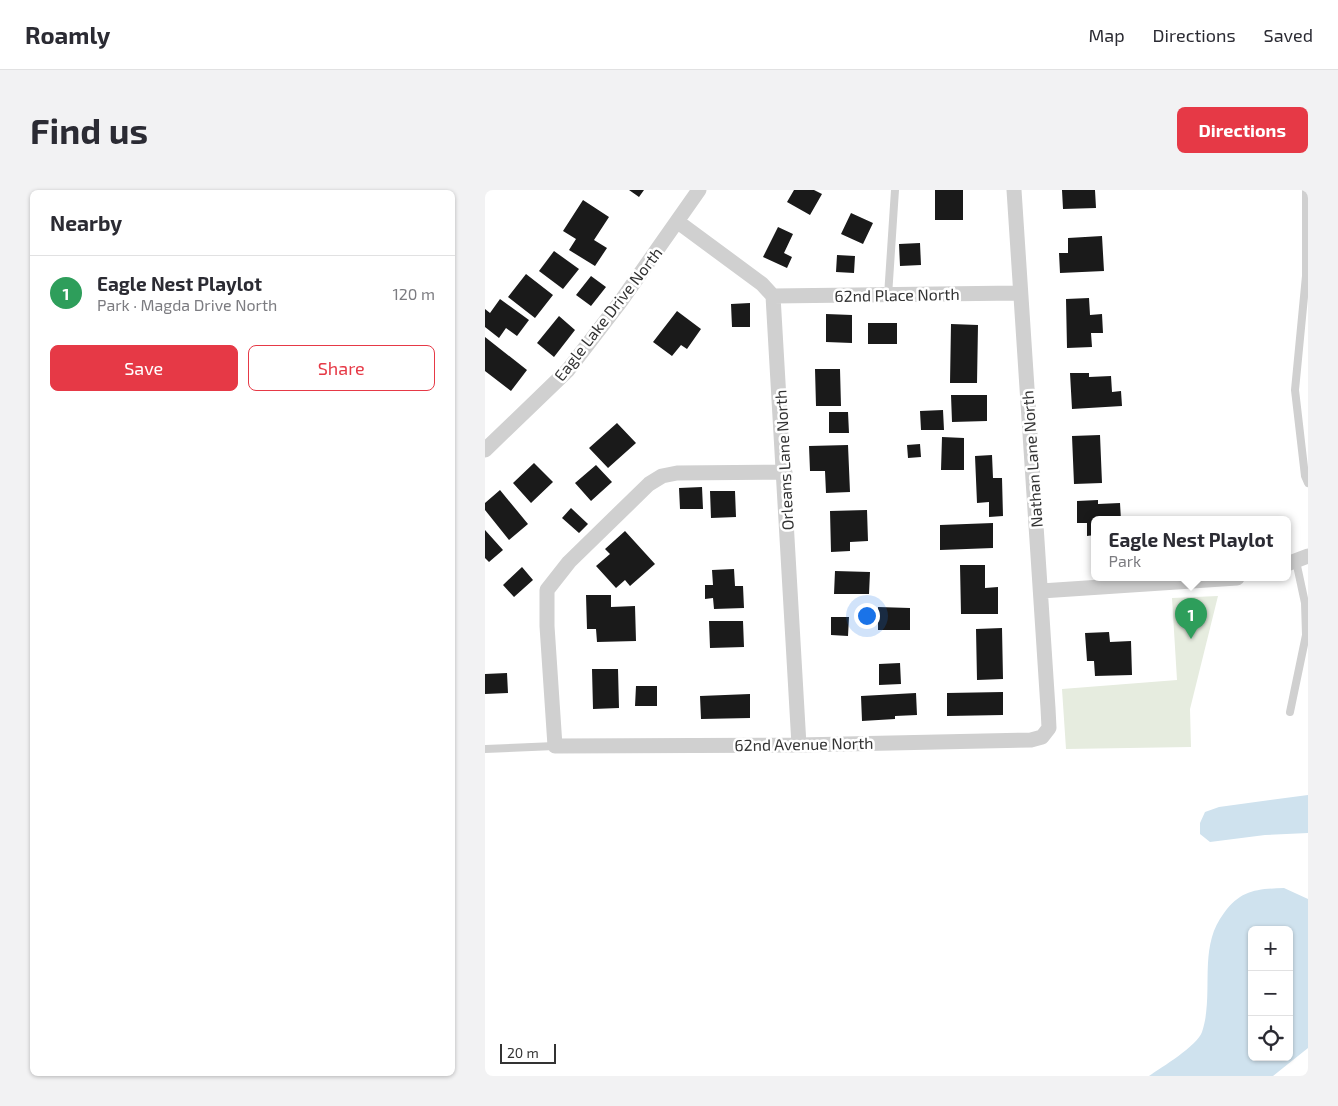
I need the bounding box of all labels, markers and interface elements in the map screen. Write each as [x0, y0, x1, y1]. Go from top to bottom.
text: Roamly [25, 20, 110, 49]
text: Map [1088, 24, 1125, 46]
text: Directions [1153, 24, 1236, 46]
text: Saved [1264, 24, 1313, 46]
button: Directions [1177, 107, 1308, 153]
text: Find us [30, 109, 148, 151]
text: Nearby [50, 210, 122, 235]
street label: Eagle Lake Drive North [550, 243, 666, 384]
text: Eagle Nest Playlot [97, 272, 262, 295]
text: 1 [63, 284, 69, 303]
text: 120 m [392, 284, 435, 303]
street label: 62nd Place North [834, 284, 960, 305]
text: Park · Magda Drive North [97, 295, 277, 314]
button: Save [50, 345, 238, 391]
button: Share [248, 345, 435, 391]
street label: Orleans Lane North [770, 389, 797, 531]
street label: Nathan Lane North [1017, 390, 1046, 528]
popup [1091, 516, 1291, 581]
text: Eagle Nest Playlot [1109, 528, 1274, 551]
text: Park [1109, 551, 1141, 570]
pin: 1 [1175, 598, 1207, 639]
your location [854, 603, 880, 629]
street label: 62nd Avenue North [734, 733, 874, 754]
map controls [1248, 926, 1293, 1061]
button: + [1248, 926, 1293, 971]
button: − [1248, 971, 1293, 1016]
button: locate [1248, 1016, 1293, 1061]
scale bar [500, 1041, 556, 1064]
text: 20 m [507, 1044, 539, 1061]

